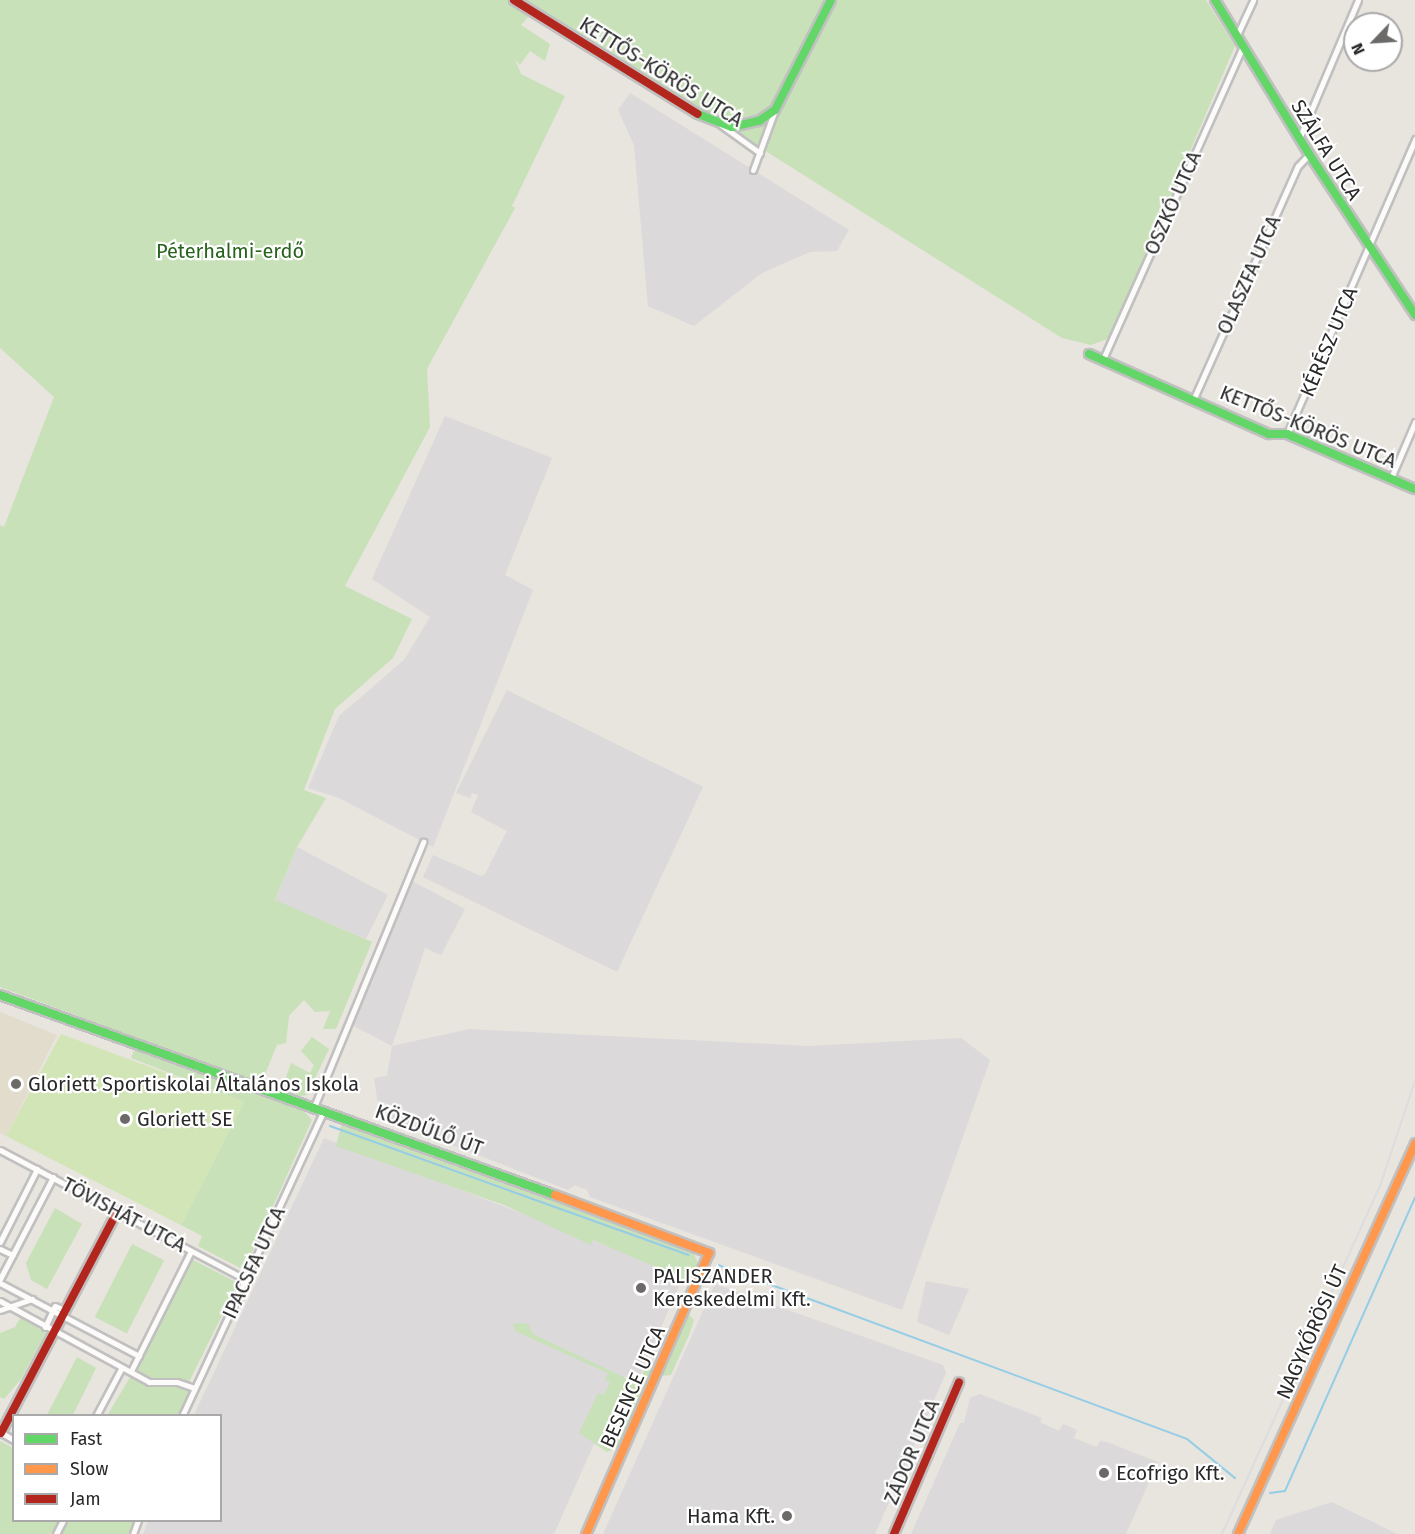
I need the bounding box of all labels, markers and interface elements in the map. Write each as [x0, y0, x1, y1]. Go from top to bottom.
street label: KETTŐS-KÖRÖS UTCA [575, 12, 747, 132]
north arrow [1343, 12, 1403, 72]
text: N [1347, 40, 1369, 58]
street label: SZÁLFA UTCA [1286, 95, 1366, 205]
street label: OSZKÓ UTCA [1139, 147, 1207, 259]
street label: OLASZFA UTCA [1212, 212, 1286, 338]
park label: Péterhalmi-erdő [156, 239, 304, 263]
street label: KÉRÉSZ UTCA [1295, 283, 1363, 401]
street label: KETTŐS-KÖRÖS UTCA [1216, 381, 1400, 473]
place label: Gloriett Sportiskolai Általános Iskola [28, 1072, 359, 1096]
marker: Gloriett Sportiskolai Általános Iskola [9, 1077, 23, 1091]
street label: KÖZDŰLŐ ÚT [372, 1099, 486, 1161]
place label: Gloriett SE [137, 1107, 233, 1131]
marker: Gloriett SE [118, 1112, 132, 1126]
street label: TÖVISHÁT UTCA [58, 1172, 190, 1258]
street label: IPACSFA UTCA [218, 1203, 290, 1323]
street label: NAGYKŐRÖSI ÚT [1272, 1261, 1352, 1403]
place label: PALISZANDER Kereskedelmi Kft. [653, 1264, 811, 1311]
marker: PALISZANDER Kereskedelmi Kft. [634, 1281, 648, 1295]
street label: BESENCE UTCA [595, 1322, 671, 1452]
street label: ZÁDOR UTCA [879, 1396, 945, 1508]
legend [12, 1414, 222, 1522]
text: Fast [70, 1428, 102, 1450]
text: Slow [70, 1458, 108, 1480]
place label: Ecofrigo Kft. [1116, 1461, 1225, 1485]
marker: Ecofrigo Kft. [1097, 1466, 1111, 1480]
text: Jam [70, 1488, 101, 1510]
place label: Hama Kft. [687, 1504, 775, 1528]
marker: Hama Kft. [780, 1509, 794, 1523]

